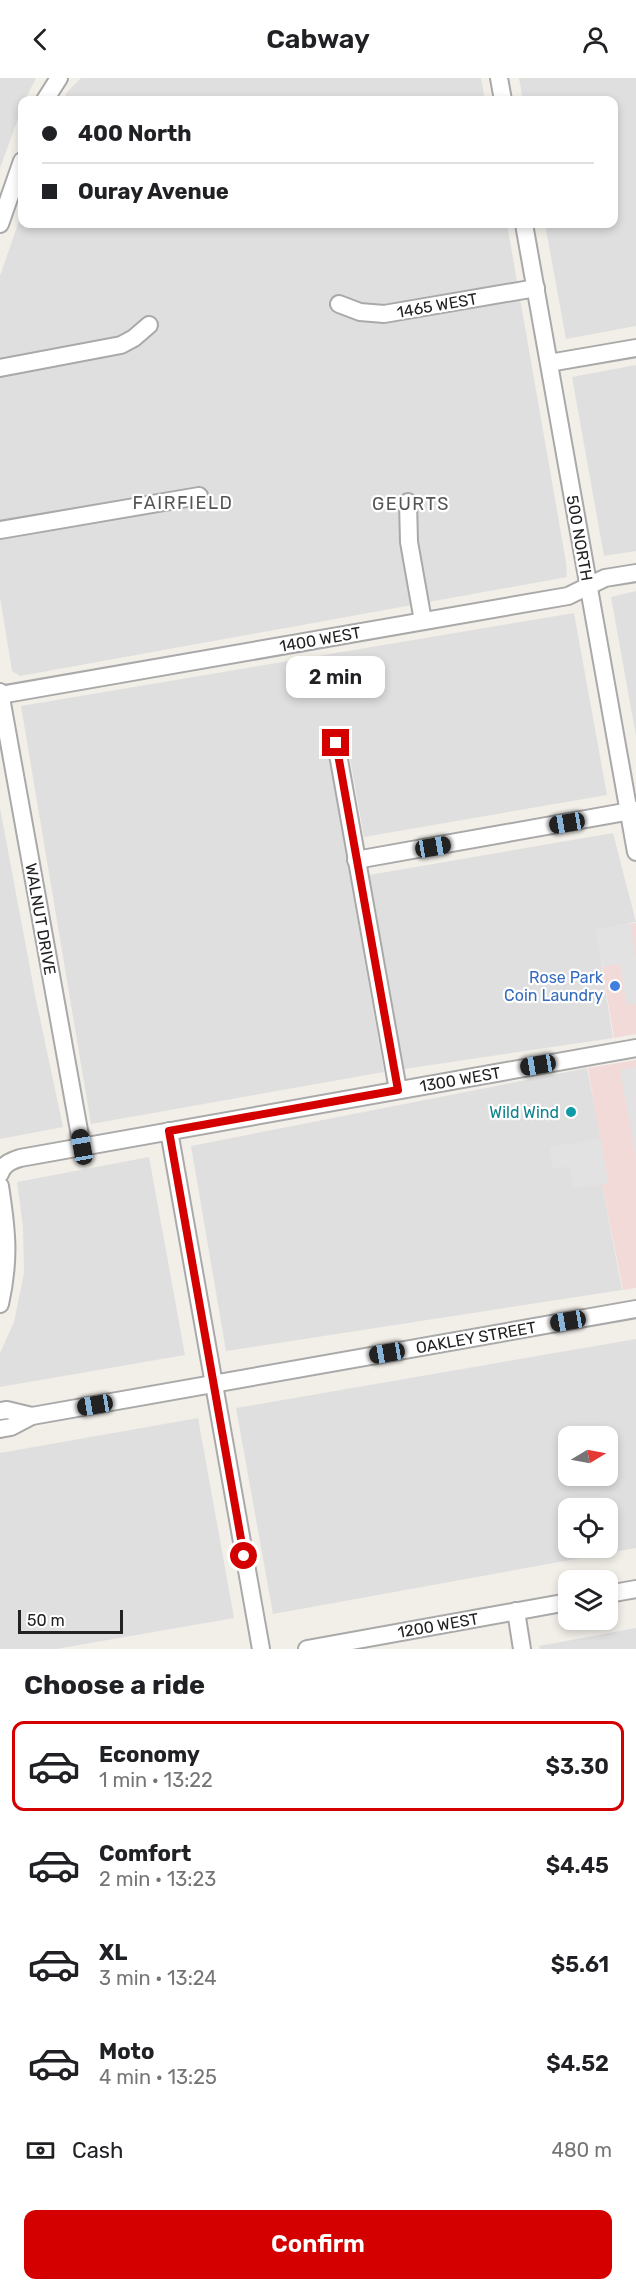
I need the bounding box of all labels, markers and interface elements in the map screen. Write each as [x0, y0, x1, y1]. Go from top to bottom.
icon: back [24, 23, 57, 56]
text: Cabway [266, 23, 370, 55]
icon: person [579, 23, 612, 56]
text: 400 North [78, 120, 191, 147]
text: Ouray Avenue [78, 178, 229, 205]
street label: 1465 WEST [395, 289, 479, 322]
district label: FAIRFIELD [133, 492, 233, 514]
district label: GEURTS [372, 493, 450, 515]
street label: 500 NORTH [563, 494, 596, 582]
street label: 1400 WEST [278, 623, 362, 656]
callout: 2 min [286, 656, 386, 698]
text: 2 min [309, 665, 362, 689]
route end [322, 729, 349, 756]
car [548, 811, 586, 835]
car [414, 835, 452, 859]
street label: WALNUT DRIVE [21, 862, 60, 977]
place label: Rose Park Coin Laundry [504, 968, 604, 1005]
marker: Rose Park Coin Laundry [608, 979, 622, 993]
car [519, 1053, 557, 1077]
street label: 1300 WEST [418, 1063, 502, 1096]
place label: Wild Wind [489, 1103, 559, 1122]
marker: Wild Wind [564, 1105, 578, 1119]
car [70, 1128, 94, 1166]
car [549, 1309, 587, 1333]
street label: OAKLEY STREET [415, 1318, 538, 1357]
car [368, 1341, 406, 1365]
car [76, 1393, 114, 1417]
north arrow [558, 1426, 618, 1486]
map controls [558, 1426, 618, 1630]
button: locate [558, 1498, 618, 1558]
route start [230, 1542, 257, 1569]
button: layers [558, 1570, 618, 1630]
scale bar [18, 1607, 123, 1634]
street label: 1200 WEST [396, 1609, 480, 1642]
text: 50 m [27, 1611, 65, 1630]
text: Choose a ride [24, 1669, 205, 1701]
icon: car [27, 1739, 81, 1793]
text: Economy [99, 1741, 200, 1768]
text: $3.30 [545, 1753, 609, 1780]
text: 1 min · 13:22 [99, 1768, 213, 1792]
icon: car [27, 1838, 81, 1892]
text: Comfort [99, 1840, 191, 1867]
text: $4.45 [546, 1852, 609, 1879]
text: 2 min · 13:23 [99, 1867, 216, 1891]
icon: car [27, 1937, 81, 1991]
text: XL [99, 1939, 127, 1966]
text: $5.61 [551, 1951, 609, 1978]
text: 3 min · 13:24 [99, 1966, 217, 1990]
icon: car [27, 2036, 81, 2090]
text: Moto [99, 2038, 154, 2065]
text: $4.52 [546, 2050, 609, 2077]
text: 4 min · 13:25 [99, 2065, 217, 2089]
icon: cash [24, 2134, 57, 2167]
text: Cash [72, 2137, 123, 2164]
text: 480 m [551, 2138, 612, 2162]
button: Confirm [24, 2210, 612, 2279]

